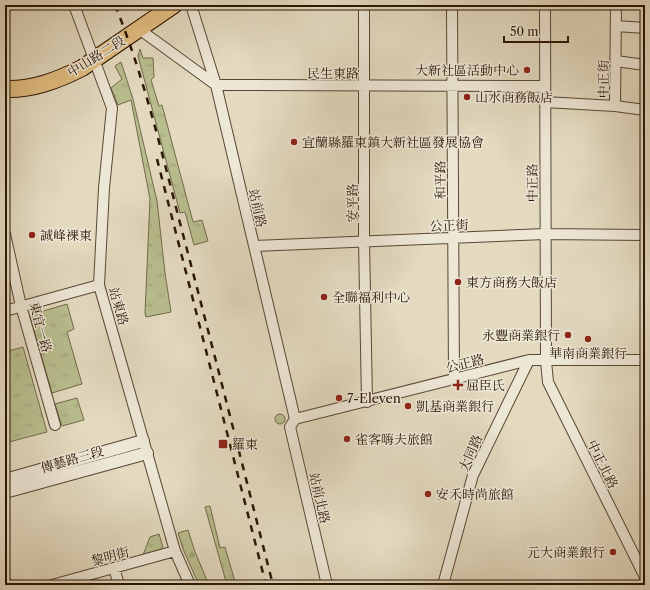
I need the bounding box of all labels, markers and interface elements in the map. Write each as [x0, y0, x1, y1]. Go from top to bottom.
scale bar [504, 18, 568, 44]
text: 50 m [510, 24, 539, 39]
street label: 中山路二段 [64, 32, 128, 80]
street label: 中正街 [595, 59, 611, 99]
place label: 大新社區活動中心 [415, 62, 519, 78]
street label: 民生東路 [307, 65, 359, 81]
marker: 大新社區活動中心 [522, 65, 532, 75]
place label: 山水商務飯店 [475, 89, 553, 105]
marker: 山水商務飯店 [462, 92, 472, 102]
place label: 宜蘭縣羅東鎮大新社區發展協會 [302, 134, 484, 150]
marker: 宜蘭縣羅東鎮大新社區發展協會 [289, 137, 299, 147]
street label: 和平路 [432, 160, 448, 200]
street label: 中正路 [524, 163, 540, 203]
street label: 安平路 [344, 183, 360, 223]
street label: 站前路 [246, 187, 270, 229]
street label: 公正街 [429, 216, 469, 234]
place label: 誠峰裸東 [40, 227, 92, 243]
marker: 誠峰裸東 [27, 230, 37, 240]
place label: 東方商務大飯店 [466, 274, 557, 290]
marker: 東方商務大飯店 [453, 277, 463, 287]
street label: 站東路 [106, 285, 132, 327]
place label: 全聯福利中心 [332, 289, 410, 305]
marker: 全聯福利中心 [319, 292, 329, 302]
street label: 東宜一路 [27, 300, 55, 354]
place label: 永豐商業銀行 [482, 327, 560, 343]
marker: 永豐商業銀行 [563, 330, 573, 340]
marker: 華南商業銀行 [583, 334, 593, 344]
place label: 華南商業銀行 [549, 345, 627, 361]
street label: 公正路 [444, 351, 486, 375]
place label: 屈臣氏 [466, 377, 505, 393]
marker: 屈臣氏 [453, 380, 463, 390]
place label: 7-Eleven [347, 390, 401, 406]
marker: 7-Eleven [334, 393, 344, 403]
place label: 凱基商業銀行 [416, 398, 494, 414]
marker: 凱基商業銀行 [403, 401, 413, 411]
place label: 雀客嗨夫旅館 [355, 431, 433, 447]
street label: 大同路 [455, 432, 485, 474]
marker: 雀客嗨夫旅館 [342, 434, 352, 444]
place label: 羅東 [232, 436, 258, 452]
street label: 中正北路 [584, 437, 622, 491]
marker: 羅東 [217, 438, 229, 450]
street label: 傳藝路三段 [39, 442, 105, 476]
street label: 站前北路 [306, 471, 334, 525]
place label: 安禾時尚旅館 [436, 486, 514, 502]
marker: 安禾時尚旅館 [423, 489, 433, 499]
street label: 黎明街 [89, 543, 131, 569]
place label: 元大商業銀行 [527, 544, 605, 560]
marker: 元大商業銀行 [608, 547, 618, 557]

